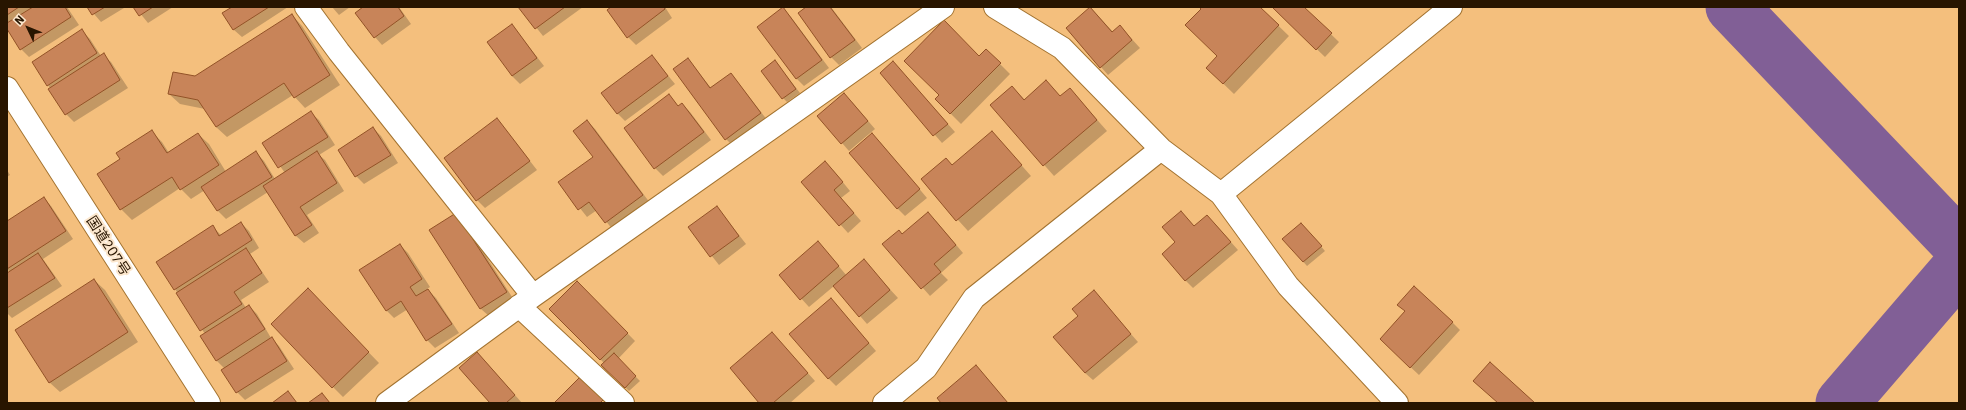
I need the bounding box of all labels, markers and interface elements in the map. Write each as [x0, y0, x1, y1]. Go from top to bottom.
north arrow [8, 8, 48, 48]
text: N [11, 12, 27, 28]
street label: 国道207号 [83, 213, 133, 279]

